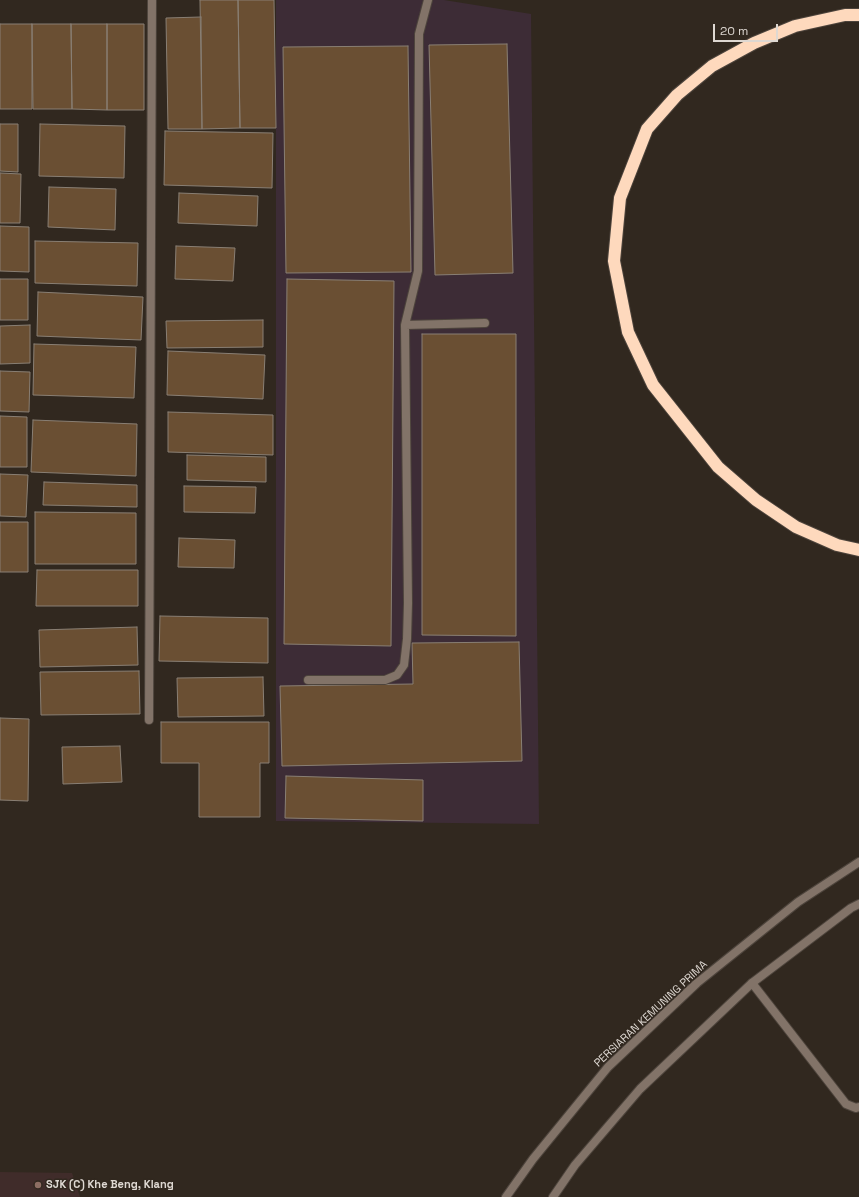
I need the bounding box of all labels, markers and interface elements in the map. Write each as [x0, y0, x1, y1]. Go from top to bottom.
scale bar [715, 16, 780, 42]
text: 20 m [720, 23, 748, 39]
street label: PERSIARAN KEMUNING PRIMA [592, 958, 710, 1070]
place label: SJK (C) Khe Beng, Klang [46, 1178, 174, 1192]
marker: SJK (C) Khe Beng, Klang [33, 1180, 43, 1190]

